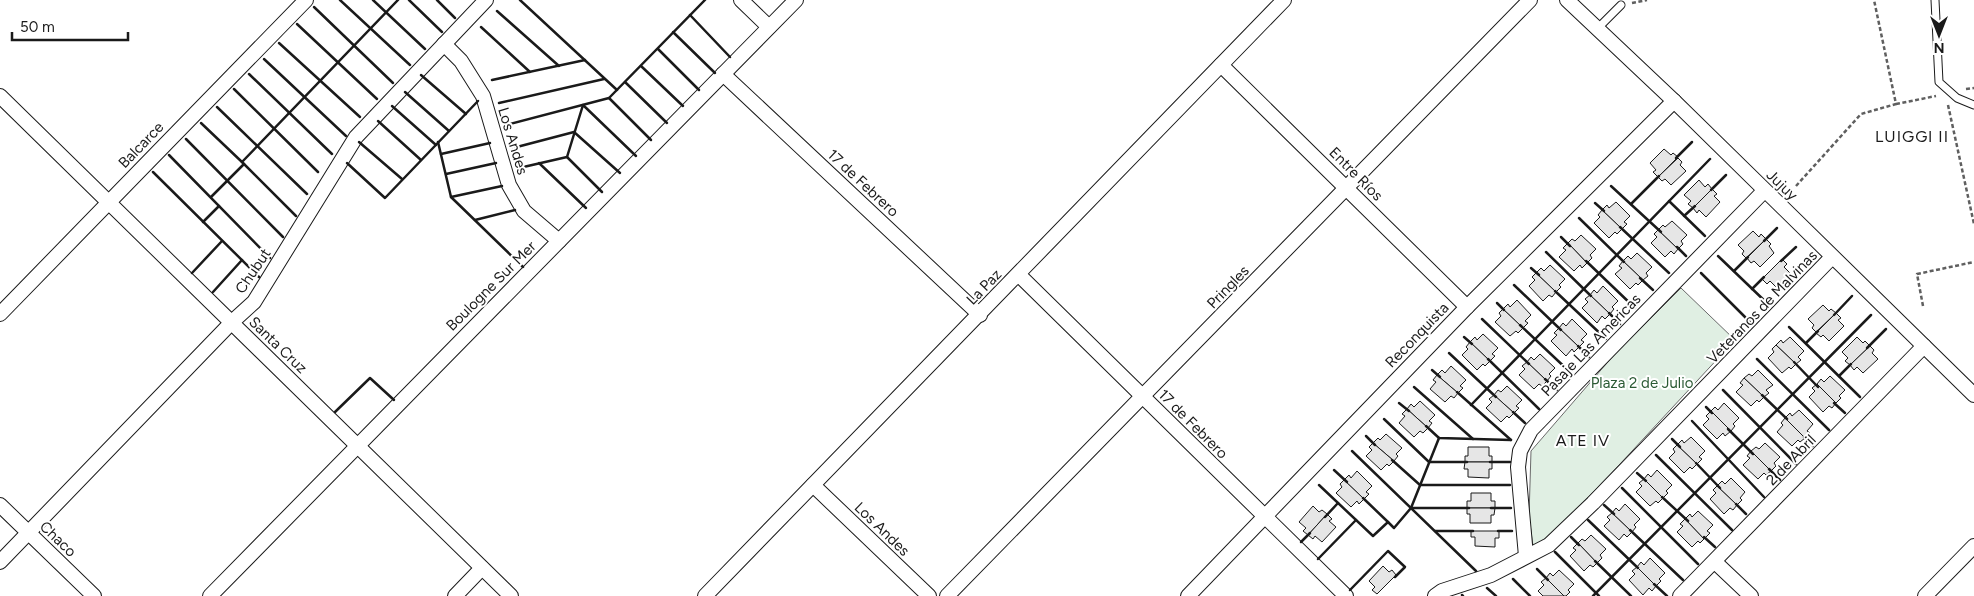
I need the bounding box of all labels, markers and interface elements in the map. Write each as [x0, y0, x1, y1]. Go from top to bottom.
scale bar [12, 10, 129, 42]
north arrow [1914, 10, 1964, 60]
text: 50 m [20, 18, 55, 36]
text: N [1934, 39, 1944, 56]
street label: Los Andes [494, 105, 532, 177]
street label: Balcarce [115, 118, 167, 172]
district label: LUIGGI II [1875, 127, 1949, 146]
street label: Entre Ríos [1325, 143, 1387, 205]
street label: 17 de Febrero [824, 145, 903, 221]
street label: Jujuy [1763, 166, 1801, 204]
street label: Boulogne Sur Mer [442, 237, 540, 335]
street label: Chubut [231, 245, 275, 297]
street label: Veteranos de Malvinas [1703, 246, 1821, 368]
street label: Pringles [1203, 262, 1253, 312]
street label: La Paz [963, 265, 1005, 309]
street label: Pasaje Las Americas [1538, 290, 1644, 400]
street label: Reconquista [1382, 299, 1452, 371]
street label: Santa Cruz [245, 313, 311, 377]
park label: Plaza 2 de Julio [1591, 374, 1694, 392]
street label: 17 de Febrero [1155, 386, 1232, 463]
district label: ATE IV [1556, 431, 1610, 450]
street label: 2 de Abril [1762, 431, 1820, 489]
street label: Los Andes [851, 498, 913, 560]
street label: Chaco [36, 517, 80, 561]

